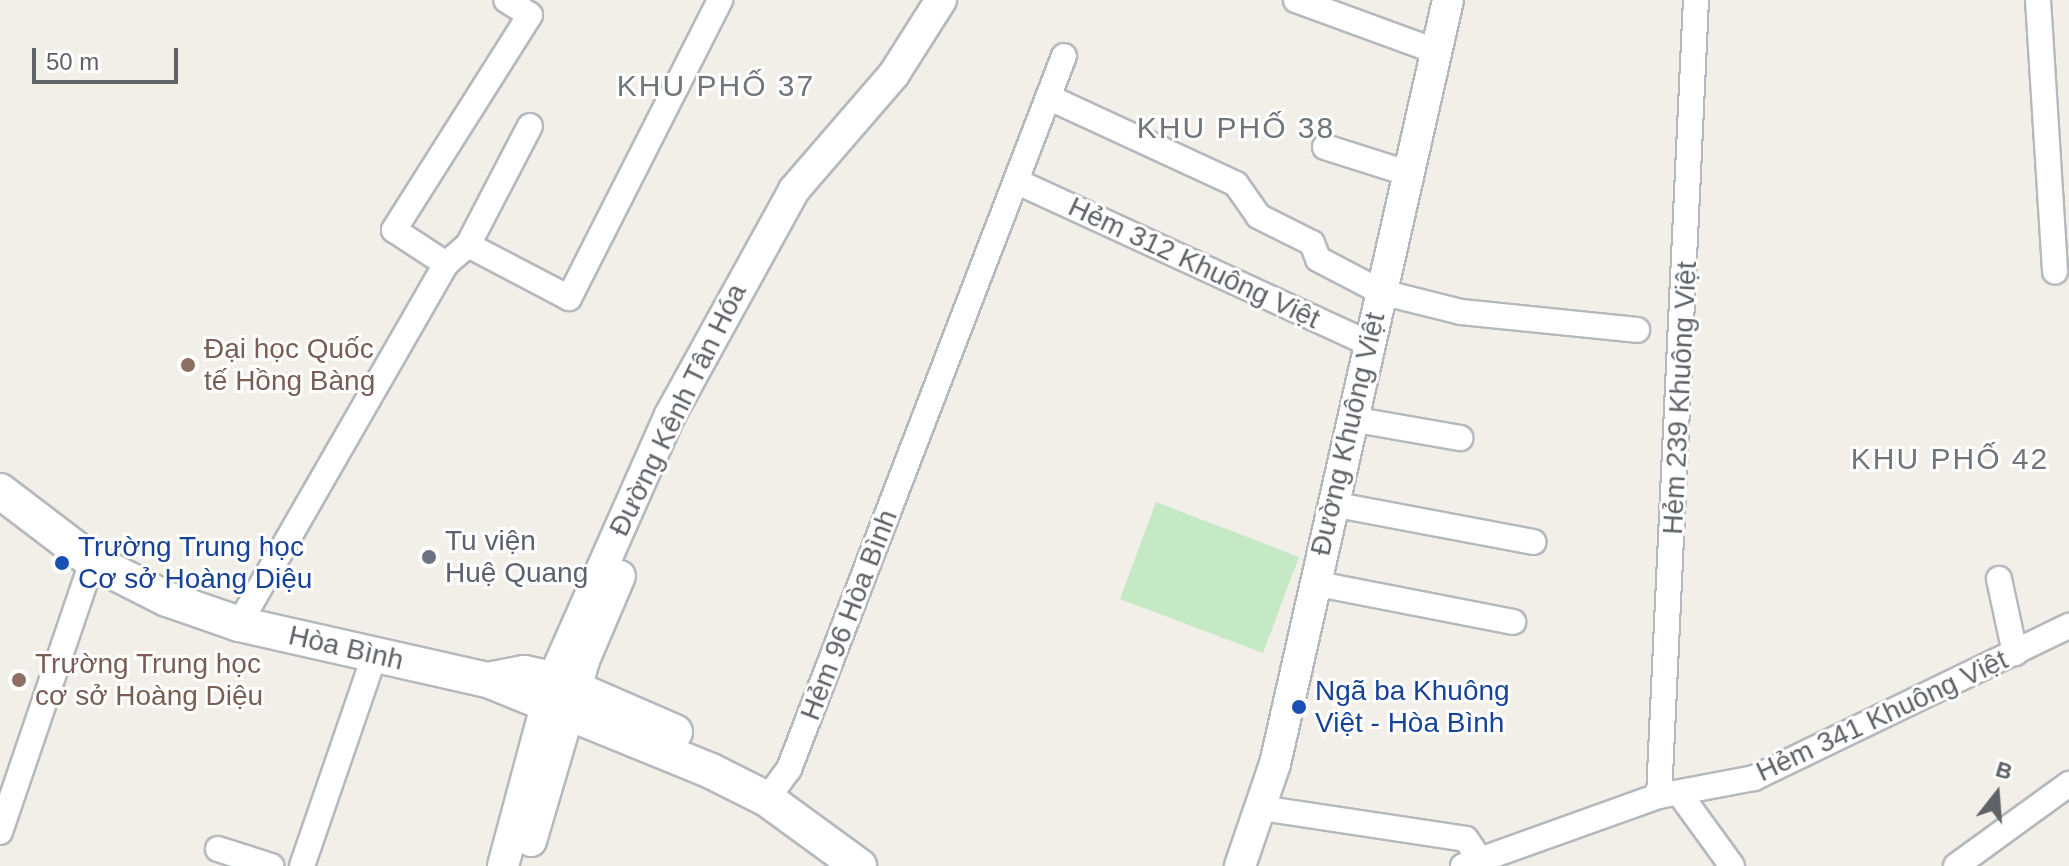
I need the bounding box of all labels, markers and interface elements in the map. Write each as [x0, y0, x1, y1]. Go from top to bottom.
scale bar [36, 32, 182, 82]
text: 50 m [46, 48, 99, 75]
district label: KHU PHỐ 37 [617, 68, 815, 104]
district label: KHU PHỐ 38 [1137, 110, 1335, 146]
street label: Hẻm 312 Khuông Việt [1063, 190, 1325, 336]
street label: Hẻm 239 Khuông Việt [1656, 261, 1704, 535]
street label: Đường Kênh Tân Hóa [602, 278, 754, 542]
street label: Đường Khuông Việt [1304, 309, 1392, 559]
place label: Đại học Quốc tế Hồng Bàng [204, 332, 375, 398]
marker: Đại học Quốc tế Hồng Bàng [179, 356, 197, 374]
district label: KHU PHỐ 42 [1851, 441, 2049, 477]
street label: Hẻm 96 Hòa Bình [793, 505, 905, 725]
place label: Tu viện Huệ Quang [445, 524, 588, 590]
place label: Trường Trung học Cơ sở Hoàng Diệu [78, 530, 312, 596]
marker: Tu viện Huệ Quang [420, 548, 438, 566]
marker: Trường Trung học Cơ sở Hoàng Diệu [53, 554, 71, 572]
street label: Hòa Bình [285, 618, 407, 678]
street label: Hẻm 341 Khuông Việt [1751, 643, 2013, 789]
place label: Trường Trung học cơ sở Hoàng Diệu [35, 647, 263, 713]
marker: Trường Trung học cơ sở Hoàng Diệu [10, 671, 28, 689]
place label: Ngã ba Khuông Việt - Hòa Bình [1315, 674, 1510, 740]
marker: Ngã ba Khuông Việt - Hòa Bình [1290, 698, 1308, 716]
north arrow [1957, 754, 2037, 834]
text: B [1993, 756, 2015, 785]

